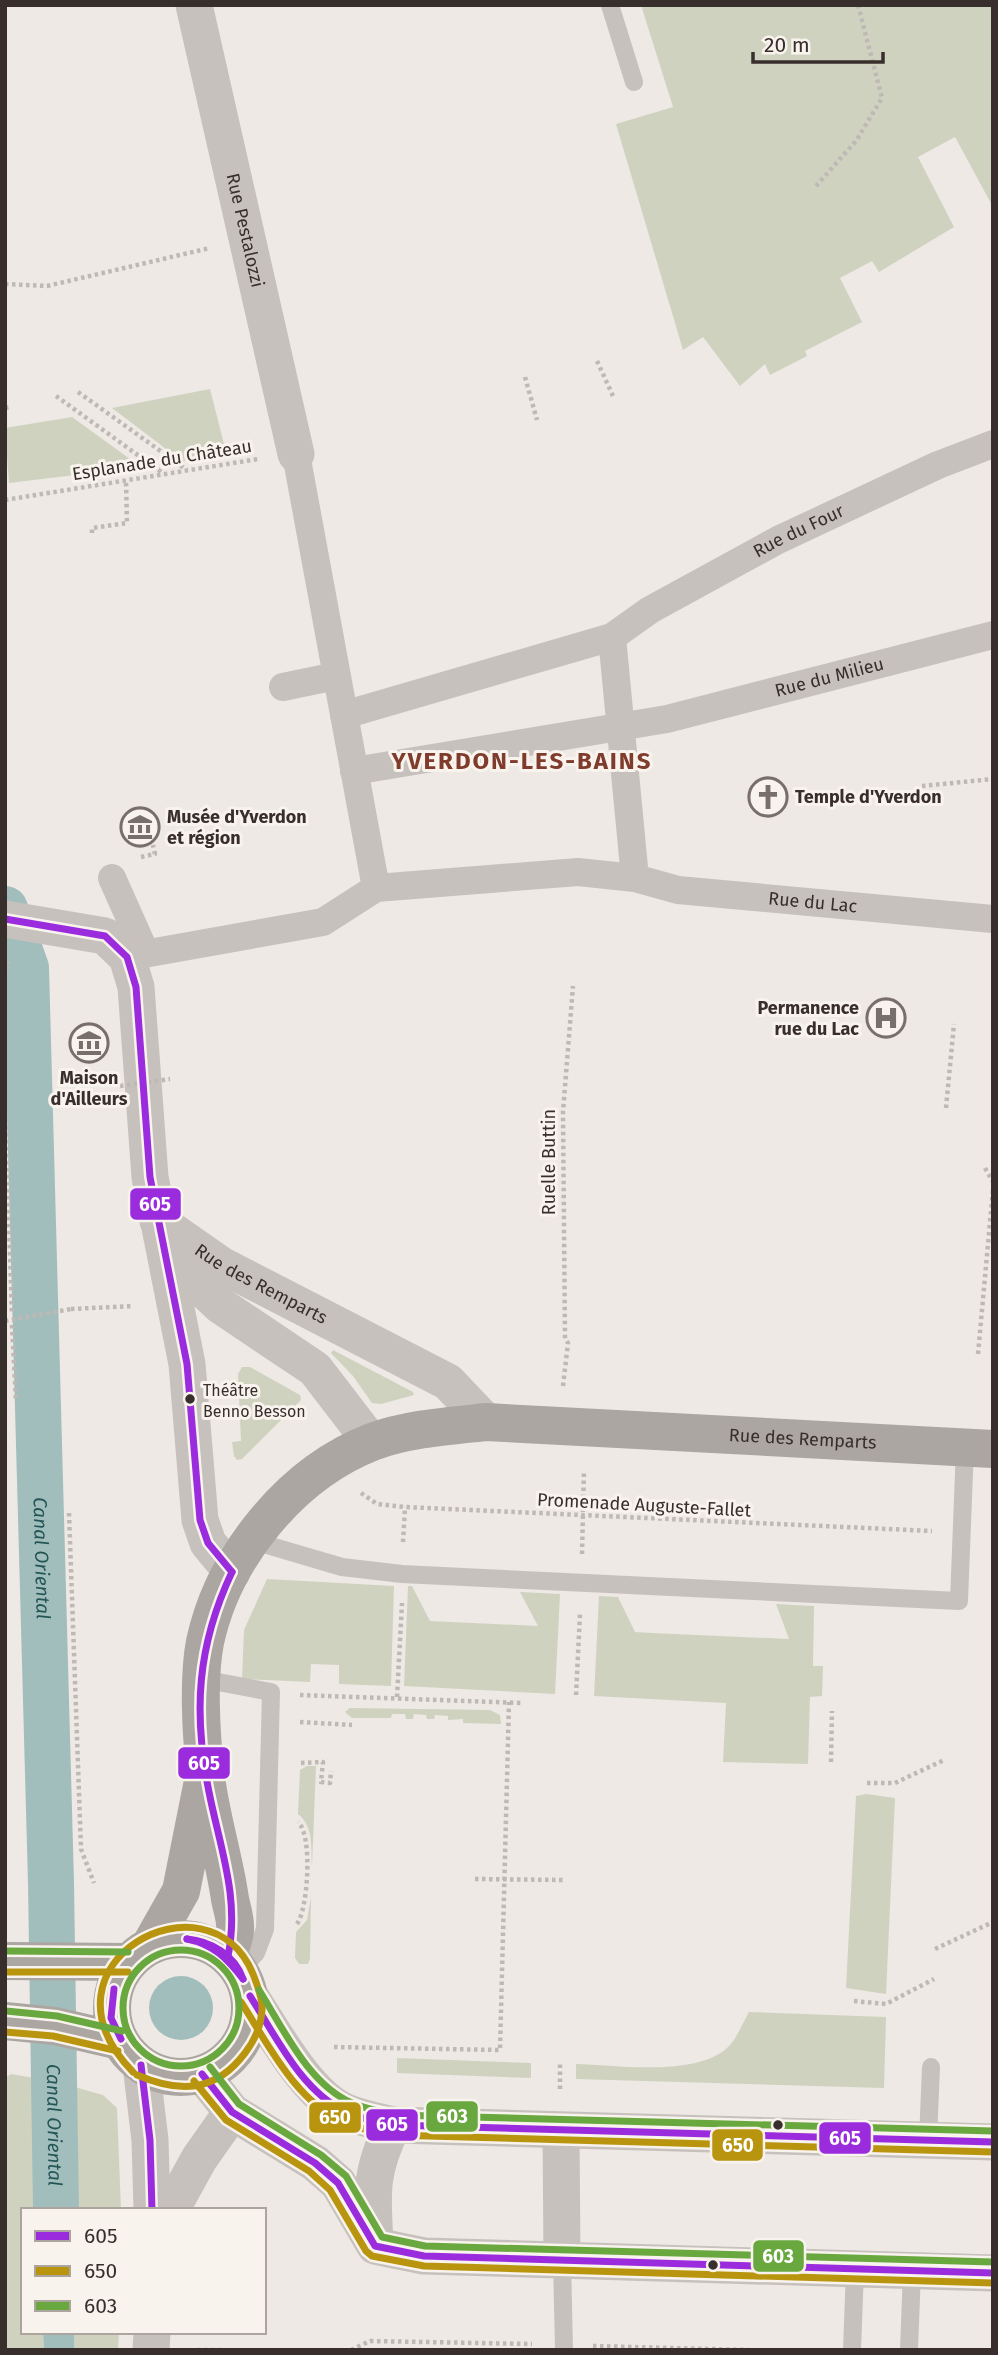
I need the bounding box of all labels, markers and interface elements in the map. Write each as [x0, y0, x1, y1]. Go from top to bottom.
scale bar [753, 21, 883, 65]
text: 20 m [764, 32, 810, 58]
street label: Rue Pestalozzi [222, 171, 269, 290]
street label: Esplanade du Château [71, 435, 253, 485]
street label: Rue du Four [749, 500, 847, 562]
street label: Rue du Milieu [773, 653, 886, 702]
district label: YVERDON-LES-BAINS [391, 747, 652, 775]
church icon: Temple d'Yverdon [747, 776, 789, 818]
place label: Temple d'Yverdon [795, 786, 942, 808]
museum icon: Musée d'Yverdon et région [119, 806, 161, 848]
place label: Musée d'Yverdon et région [167, 806, 307, 849]
street label: Rue du Lac [767, 887, 859, 917]
place label: Permanence rue du Lac [758, 997, 859, 1040]
hospital icon: Permanence rue du Lac [865, 997, 907, 1039]
museum icon: Maison d'Ailleurs [68, 1022, 110, 1064]
place label: Maison d'Ailleurs [51, 1067, 128, 1110]
street label: Ruelle Buttin [538, 1109, 560, 1215]
line badge: 605 [129, 1187, 182, 1221]
text: 605 [139, 1193, 171, 1216]
street label: Rue des Remparts [190, 1239, 331, 1329]
place label: Théâtre Benno Besson [203, 1381, 306, 1421]
marker: Théâtre Benno Besson [183, 1392, 197, 1406]
street label: Rue des Remparts [728, 1424, 877, 1454]
street label: Promenade Auguste-Fallet [536, 1488, 752, 1522]
water label: Canal Oriental [28, 1497, 55, 1620]
line badge: 605 [177, 1746, 231, 1780]
text: 605 [188, 1752, 220, 1775]
water label: Canal Oriental [42, 2064, 67, 2186]
line badge: 603 [425, 2100, 479, 2133]
line badge: 650 [308, 2101, 362, 2134]
text: 603 [436, 2105, 468, 2128]
text: 650 [319, 2106, 351, 2129]
line badge: 605 [365, 2108, 419, 2142]
text: 605 [376, 2113, 408, 2136]
unlabelled marker [771, 2118, 785, 2132]
line badge: 605 [818, 2121, 872, 2155]
text: 605 [829, 2127, 861, 2150]
line badge: 650 [711, 2128, 764, 2162]
text: 650 [722, 2134, 754, 2157]
legend [21, 2208, 266, 2334]
text: 605 [84, 2223, 117, 2249]
line badge: 603 [752, 2239, 805, 2273]
text: 603 [762, 2245, 794, 2268]
text: 650 [84, 2258, 117, 2284]
unlabelled marker [706, 2258, 720, 2272]
text: 603 [84, 2293, 117, 2319]

